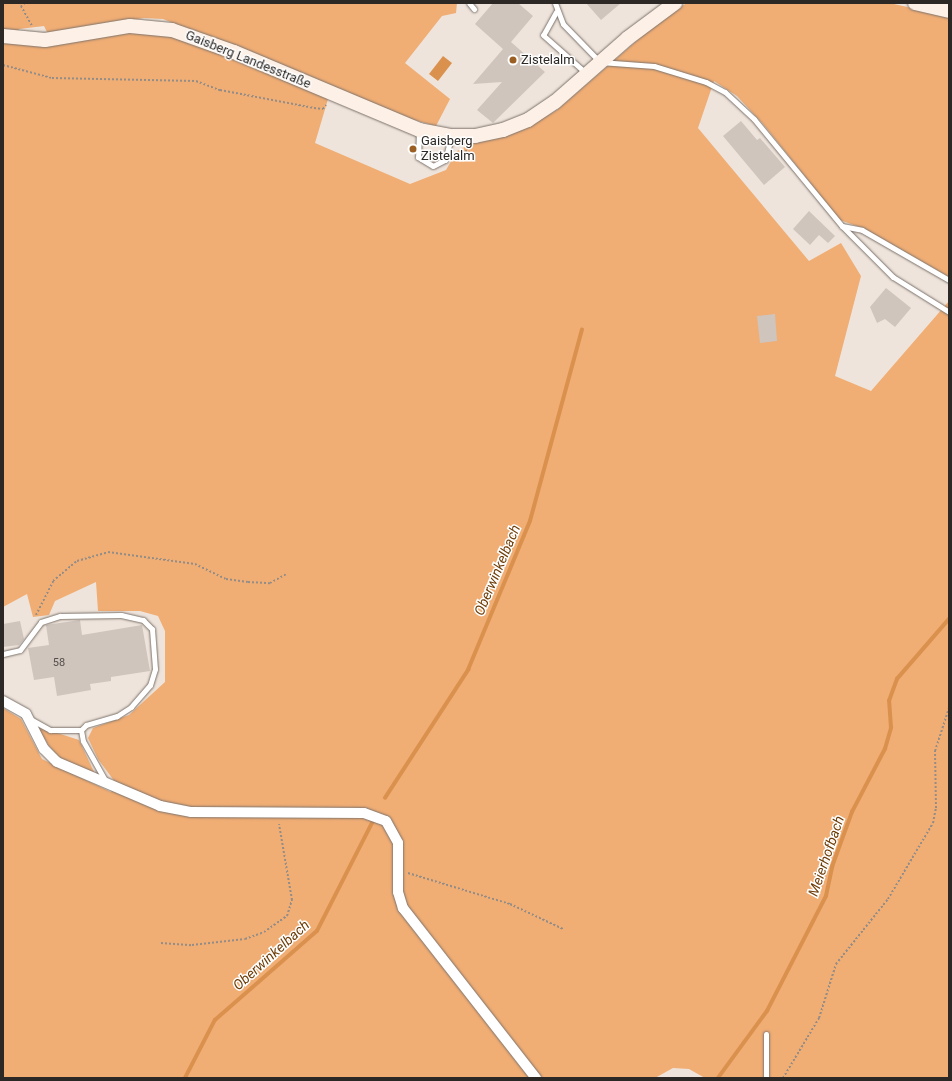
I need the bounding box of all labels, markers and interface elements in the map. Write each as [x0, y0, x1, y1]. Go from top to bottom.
street label: Gaisberg Landesstraße [183, 28, 313, 92]
place label: Zistelalm [521, 52, 575, 68]
marker: Zistelalm [508, 55, 518, 65]
place label: Gaisberg Zistelalm [421, 134, 475, 165]
marker: Gaisberg Zistelalm [408, 144, 418, 154]
water label: Oberwinkelbach [470, 522, 524, 618]
house number: 58 [53, 656, 65, 670]
water label: Meierhofbach [804, 814, 848, 898]
water label: Oberwinkelbach [229, 916, 313, 994]

